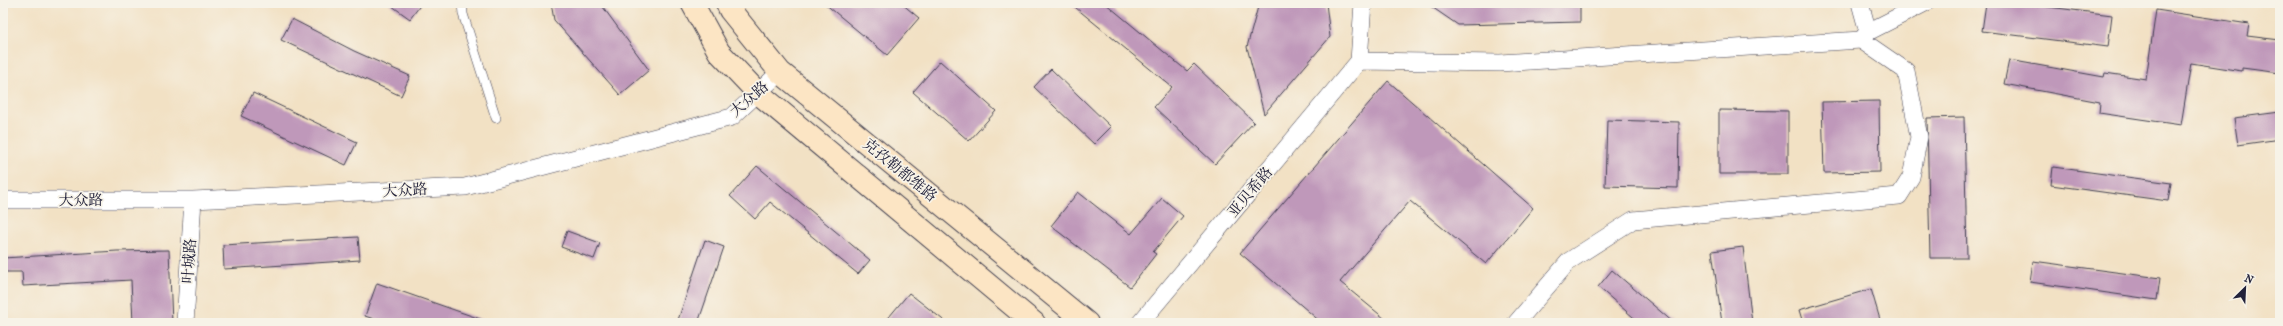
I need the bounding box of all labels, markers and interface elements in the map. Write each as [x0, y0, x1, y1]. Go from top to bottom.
street label: 大众路 [726, 77, 772, 121]
street label: 克孜勒都维路 [859, 135, 941, 205]
street label: 亚贝希路 [1224, 163, 1276, 221]
street label: 大众路 [382, 180, 428, 200]
street label: 大众路 [58, 191, 104, 209]
street label: 叶城路 [178, 238, 200, 284]
north arrow [2225, 268, 2265, 308]
text: N [2242, 272, 2256, 287]

